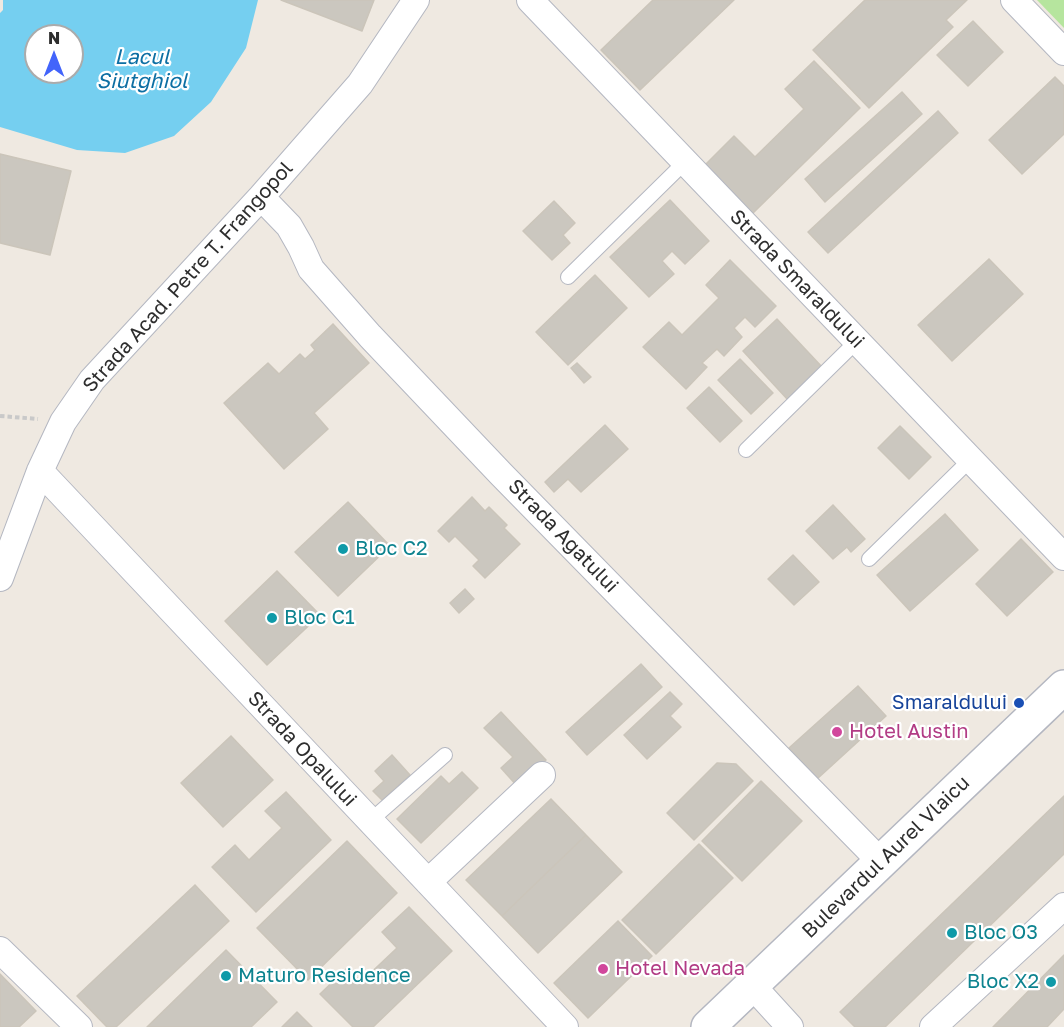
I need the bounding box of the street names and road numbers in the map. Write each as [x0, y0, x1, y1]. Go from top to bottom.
street label: Strada Acad. Petre T. Frangopol [78, 157, 298, 397]
street label: Strada Smaraldului [725, 205, 869, 353]
street label: Strada Agatului [503, 474, 623, 598]
street label: Strada Opalului [243, 686, 361, 812]
street label: Bulevardul Aurel Vlaicu [797, 771, 975, 943]

